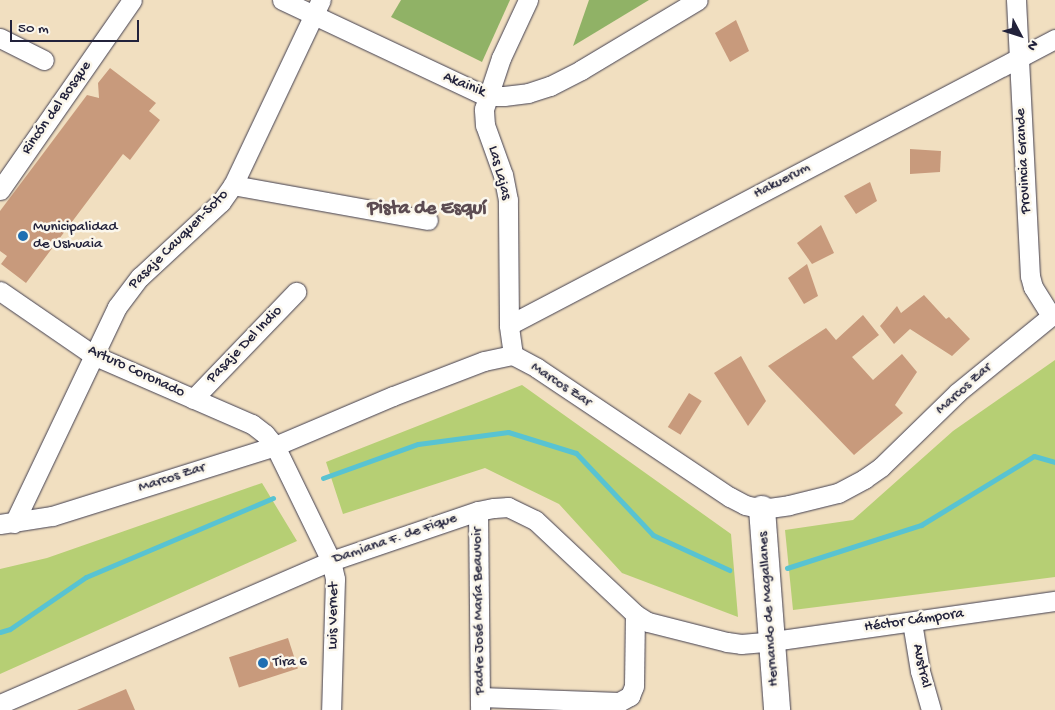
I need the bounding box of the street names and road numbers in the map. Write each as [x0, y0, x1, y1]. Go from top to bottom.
street label: Rincón del Bosque [18, 58, 96, 158]
street label: Akainik [440, 68, 488, 102]
street label: Provincia Grande [1012, 108, 1036, 214]
street label: Las Lajas [483, 144, 515, 202]
street label: Hakuerum [751, 159, 813, 203]
street label: Pasaje Cauquen-Soto [125, 186, 233, 294]
street label: Pasaje Del Indio [203, 302, 287, 388]
street label: Arturo Coronado [85, 342, 187, 402]
street label: Marcos Zar [527, 359, 595, 411]
street label: Marcos Zar [932, 359, 996, 419]
street label: Marcos Zar [136, 459, 208, 497]
street label: Damiana F. de Fique [331, 509, 459, 569]
street label: Padre José María Beauvoir [469, 527, 489, 695]
street label: Hernando de Magallanes [755, 531, 783, 687]
street label: Luis Vernet [324, 582, 344, 650]
street label: Héctor Cámpora [863, 605, 965, 637]
street label: Austral [908, 642, 934, 690]

